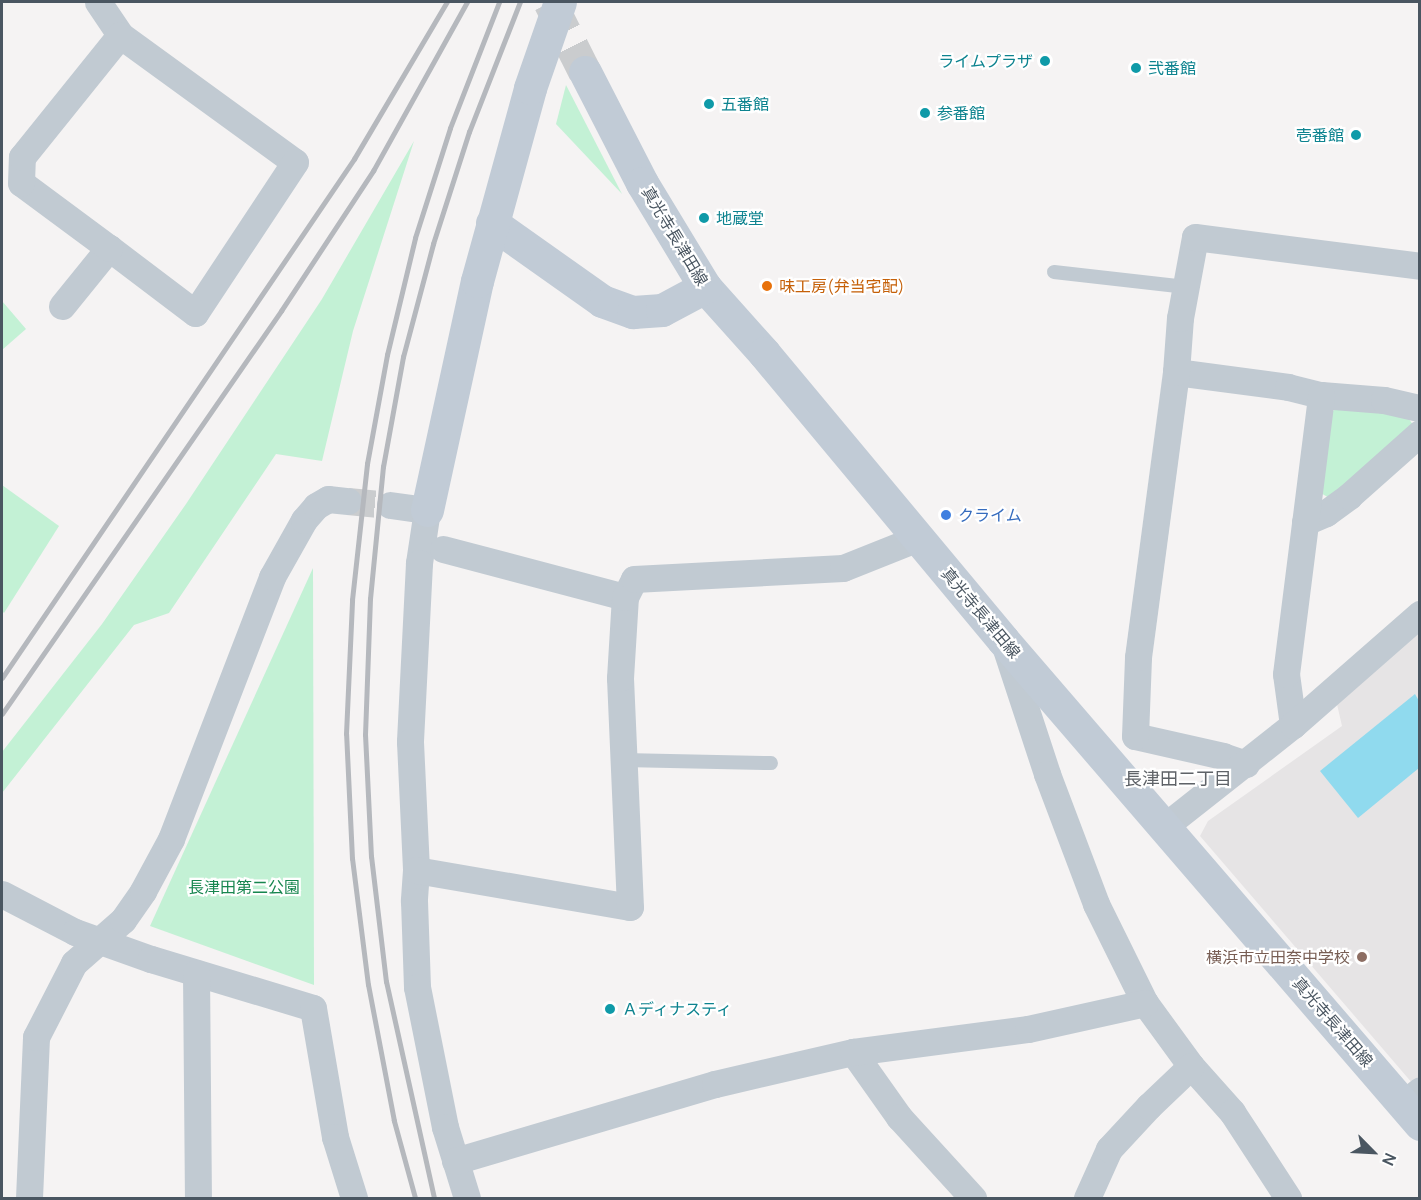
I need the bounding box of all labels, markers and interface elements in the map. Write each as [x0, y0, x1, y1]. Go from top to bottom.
place label: ライムプラザ [937, 51, 1033, 71]
marker: ライムプラザ [1038, 54, 1052, 68]
place label: 弐番館 [1148, 58, 1196, 78]
marker: 弐番館 [1129, 61, 1143, 75]
place label: 五番館 [721, 94, 769, 114]
marker: 五番館 [702, 97, 716, 111]
place label: 参番館 [937, 103, 985, 123]
marker: 参番館 [918, 106, 932, 120]
place label: 壱番館 [1296, 125, 1344, 145]
marker: 壱番館 [1349, 128, 1363, 142]
street label: 真光寺長津田線 [638, 183, 712, 289]
place label: 地蔵堂 [716, 208, 764, 228]
marker: 地蔵堂 [697, 211, 711, 225]
place label: 味工房(弁当宅配) [779, 276, 905, 296]
marker: 味工房(弁当宅配) [760, 279, 774, 293]
place label: クライム [958, 505, 1022, 525]
marker: クライム [939, 508, 953, 522]
street label: 真光寺長津田線 [938, 564, 1024, 662]
district label: 長津田二丁目 [1124, 767, 1232, 789]
park label: 長津田第二公園 [188, 877, 300, 897]
place label: 横浜市立田奈中学校 [1206, 947, 1350, 967]
marker: 横浜市立田奈中学校 [1355, 950, 1369, 964]
street label: 真光寺長津田線 [1289, 973, 1377, 1071]
place label: Ａディナスティ [622, 999, 734, 1019]
marker: Ａディナスティ [603, 1002, 617, 1016]
north arrow [1343, 1122, 1403, 1182]
text: N [1377, 1150, 1402, 1169]

